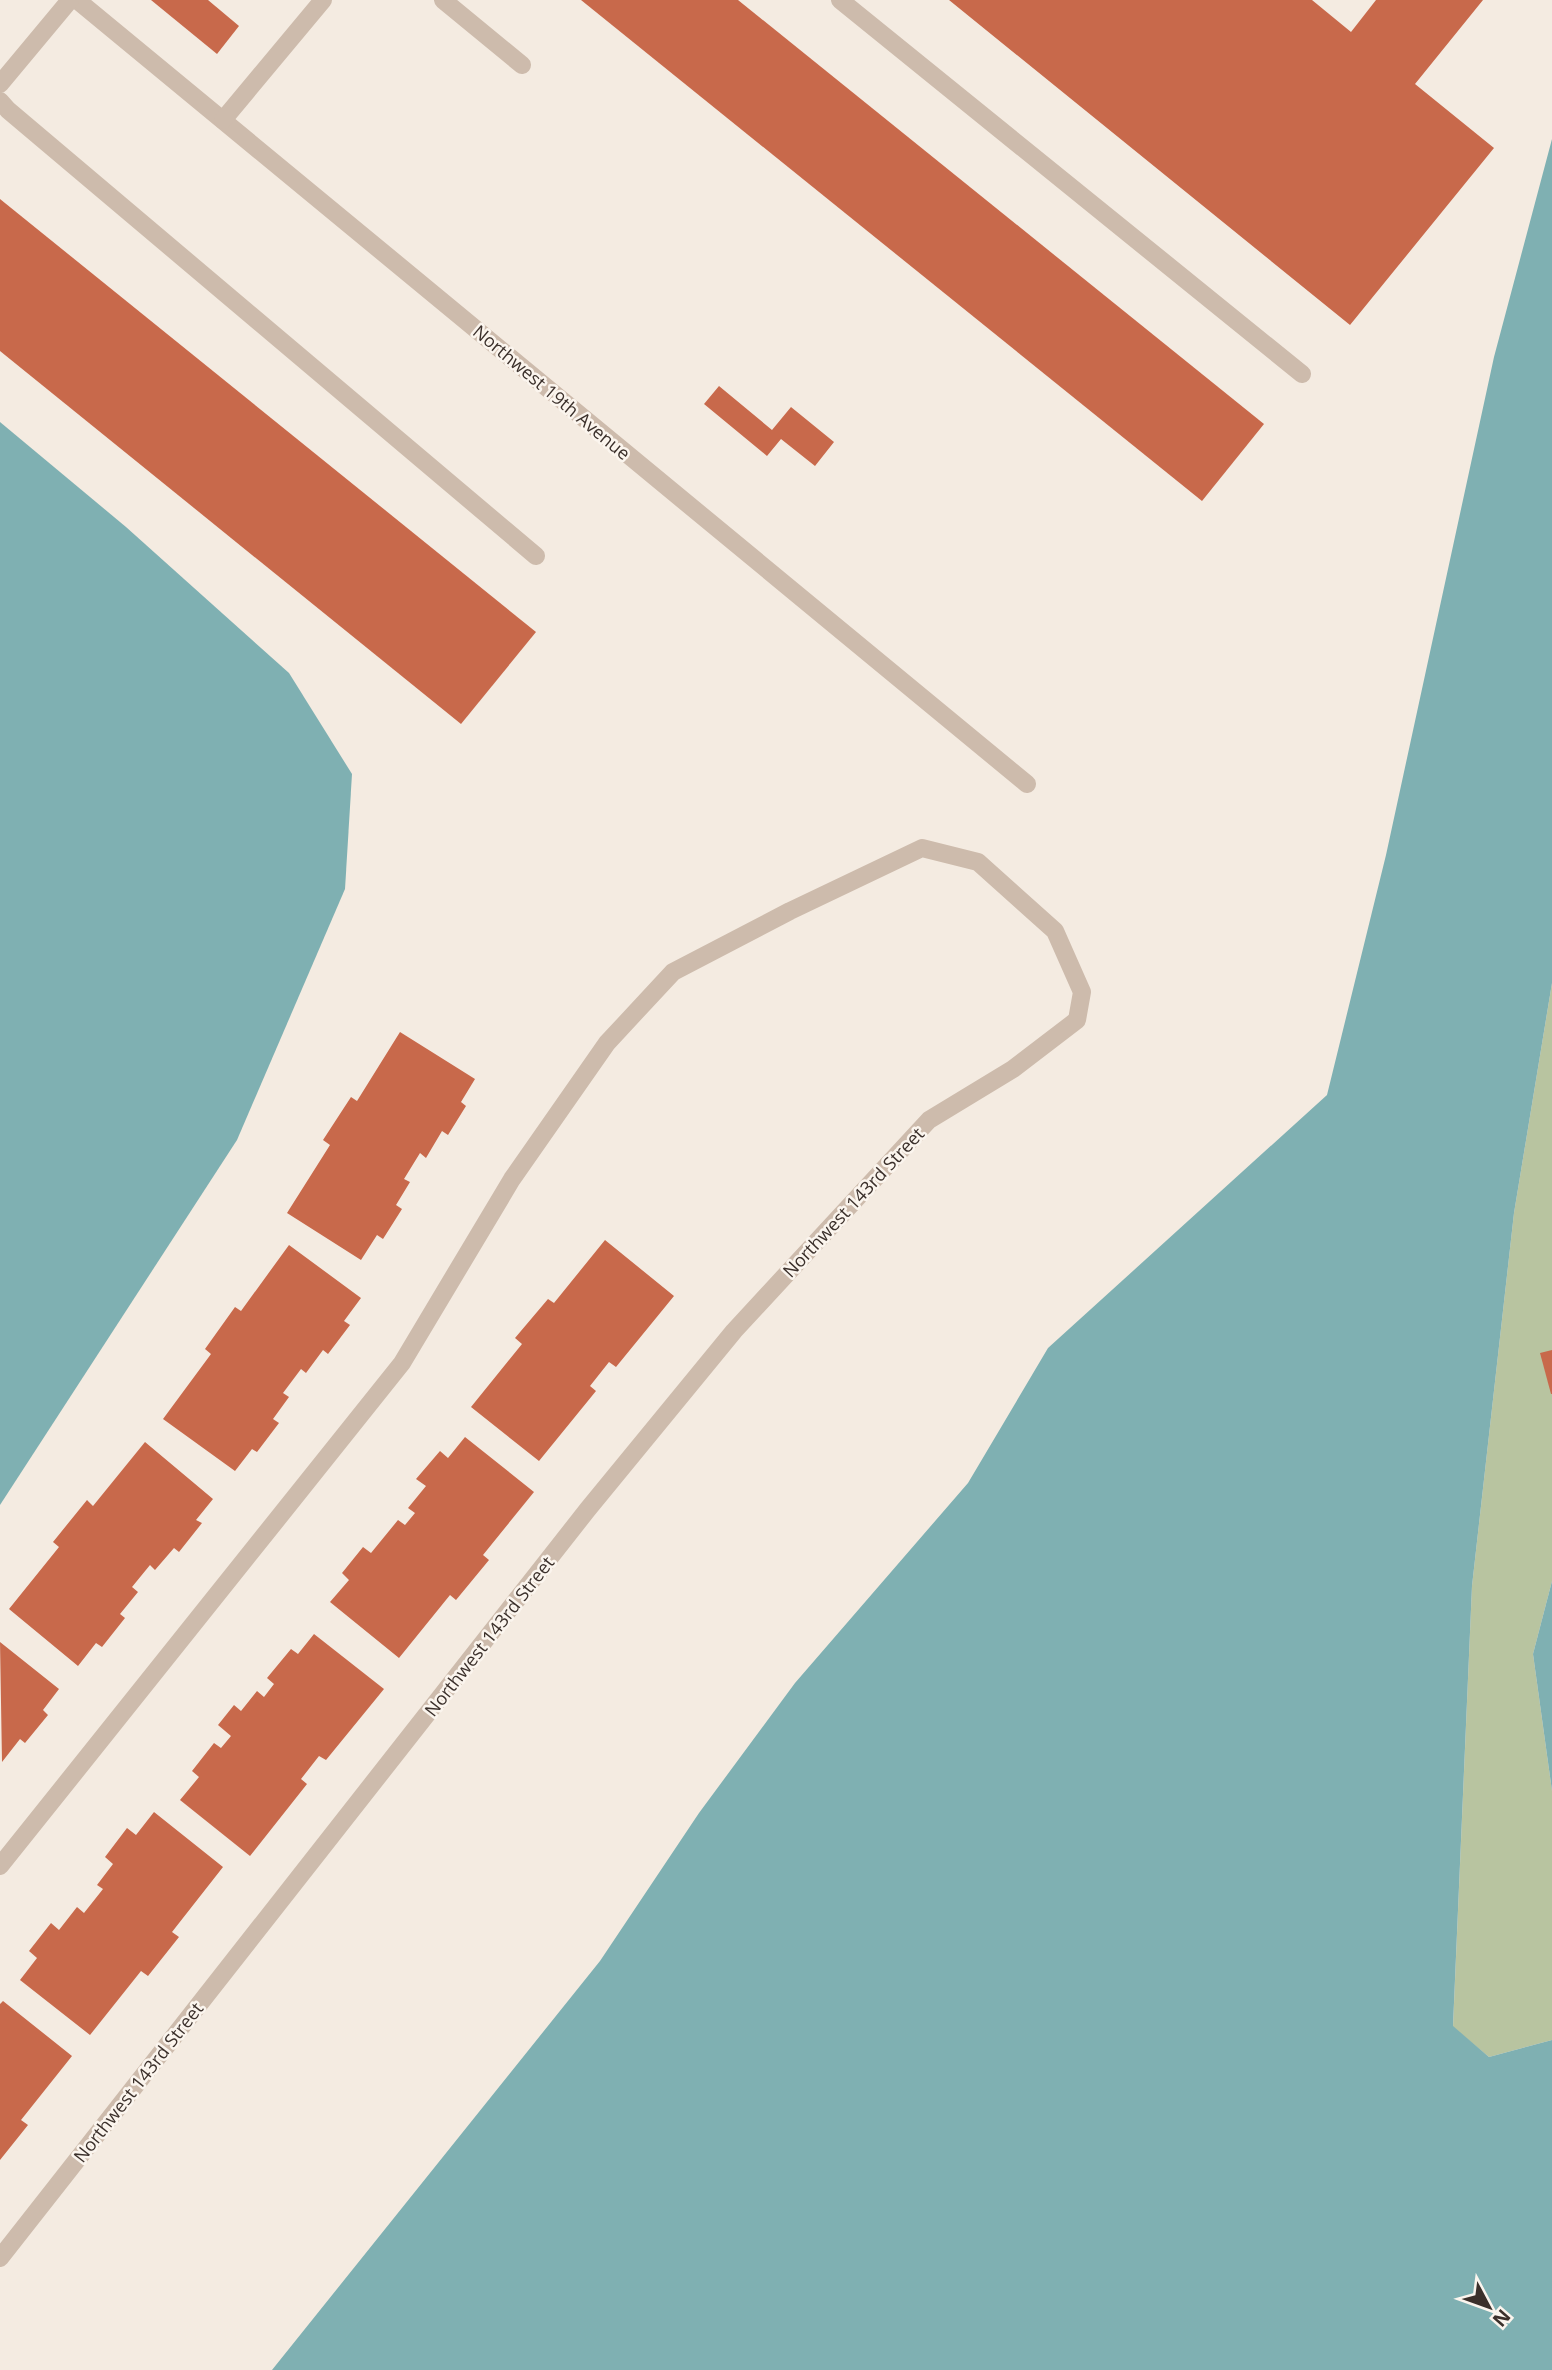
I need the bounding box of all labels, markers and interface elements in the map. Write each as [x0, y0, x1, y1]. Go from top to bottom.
street label: Northwest 19th Avenue [468, 319, 636, 465]
street label: Northwest 143rd Street [777, 1122, 929, 1282]
street label: Northwest 143rd Street [419, 1551, 559, 1721]
street label: Northwest 143rd Street [68, 1997, 208, 2167]
north arrow [1454, 2272, 1524, 2342]
text: N [1487, 2304, 1517, 2333]

